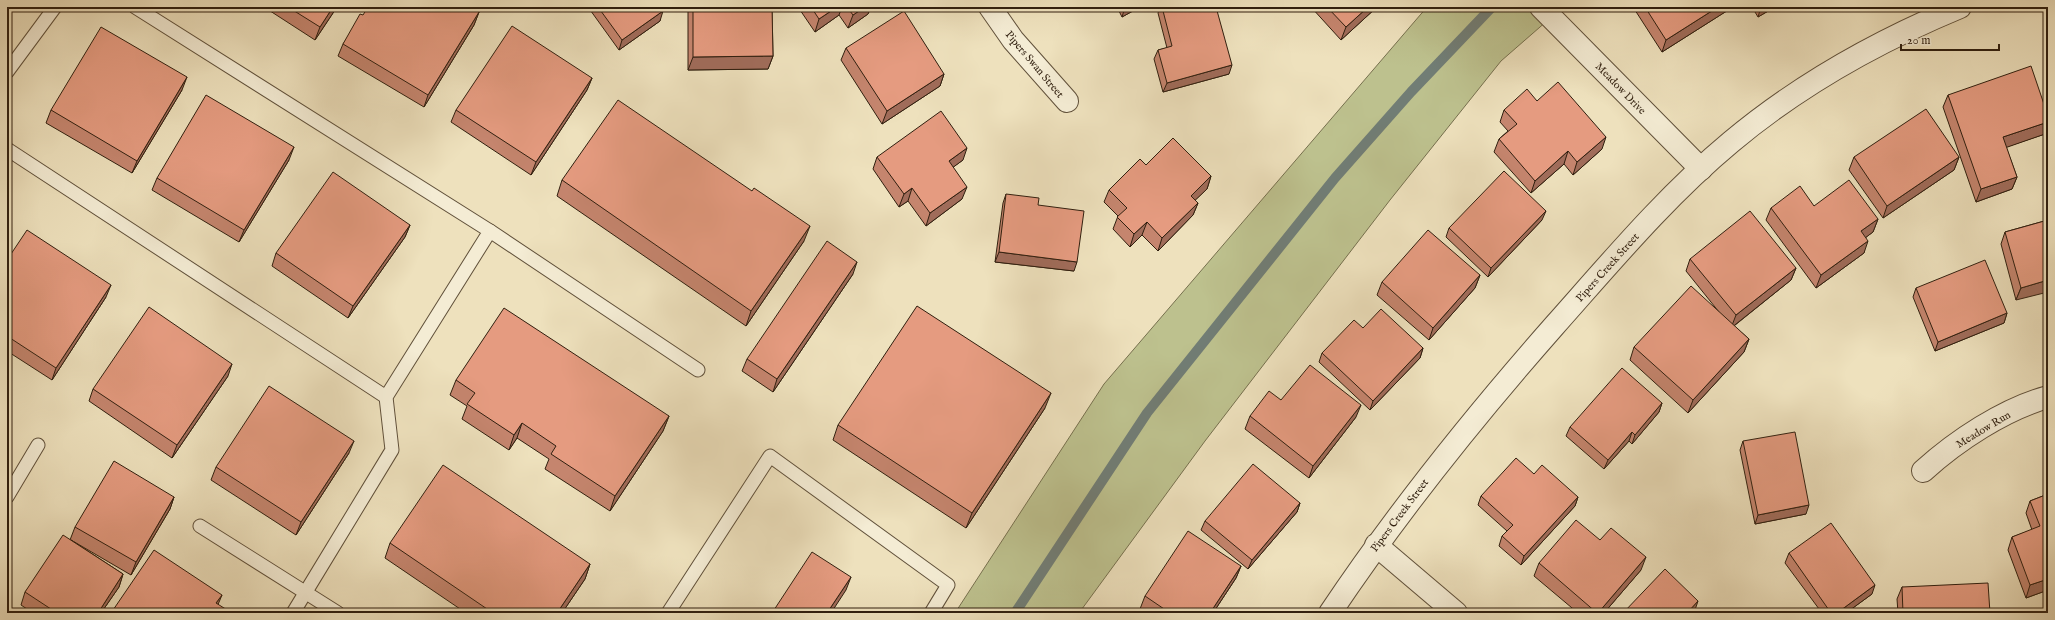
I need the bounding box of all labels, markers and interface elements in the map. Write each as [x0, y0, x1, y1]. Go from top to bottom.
scale bar [1901, 26, 1999, 52]
street label: Pipers Swan Street [1002, 28, 1067, 101]
text: 20 m [1907, 33, 1930, 48]
street label: Meadow Drive [1592, 60, 1649, 118]
street label: Pipers Creek Street [1573, 230, 1643, 305]
street label: Meadow Run [1954, 408, 2013, 452]
street label: Pipers Creek Street [1368, 476, 1432, 555]

